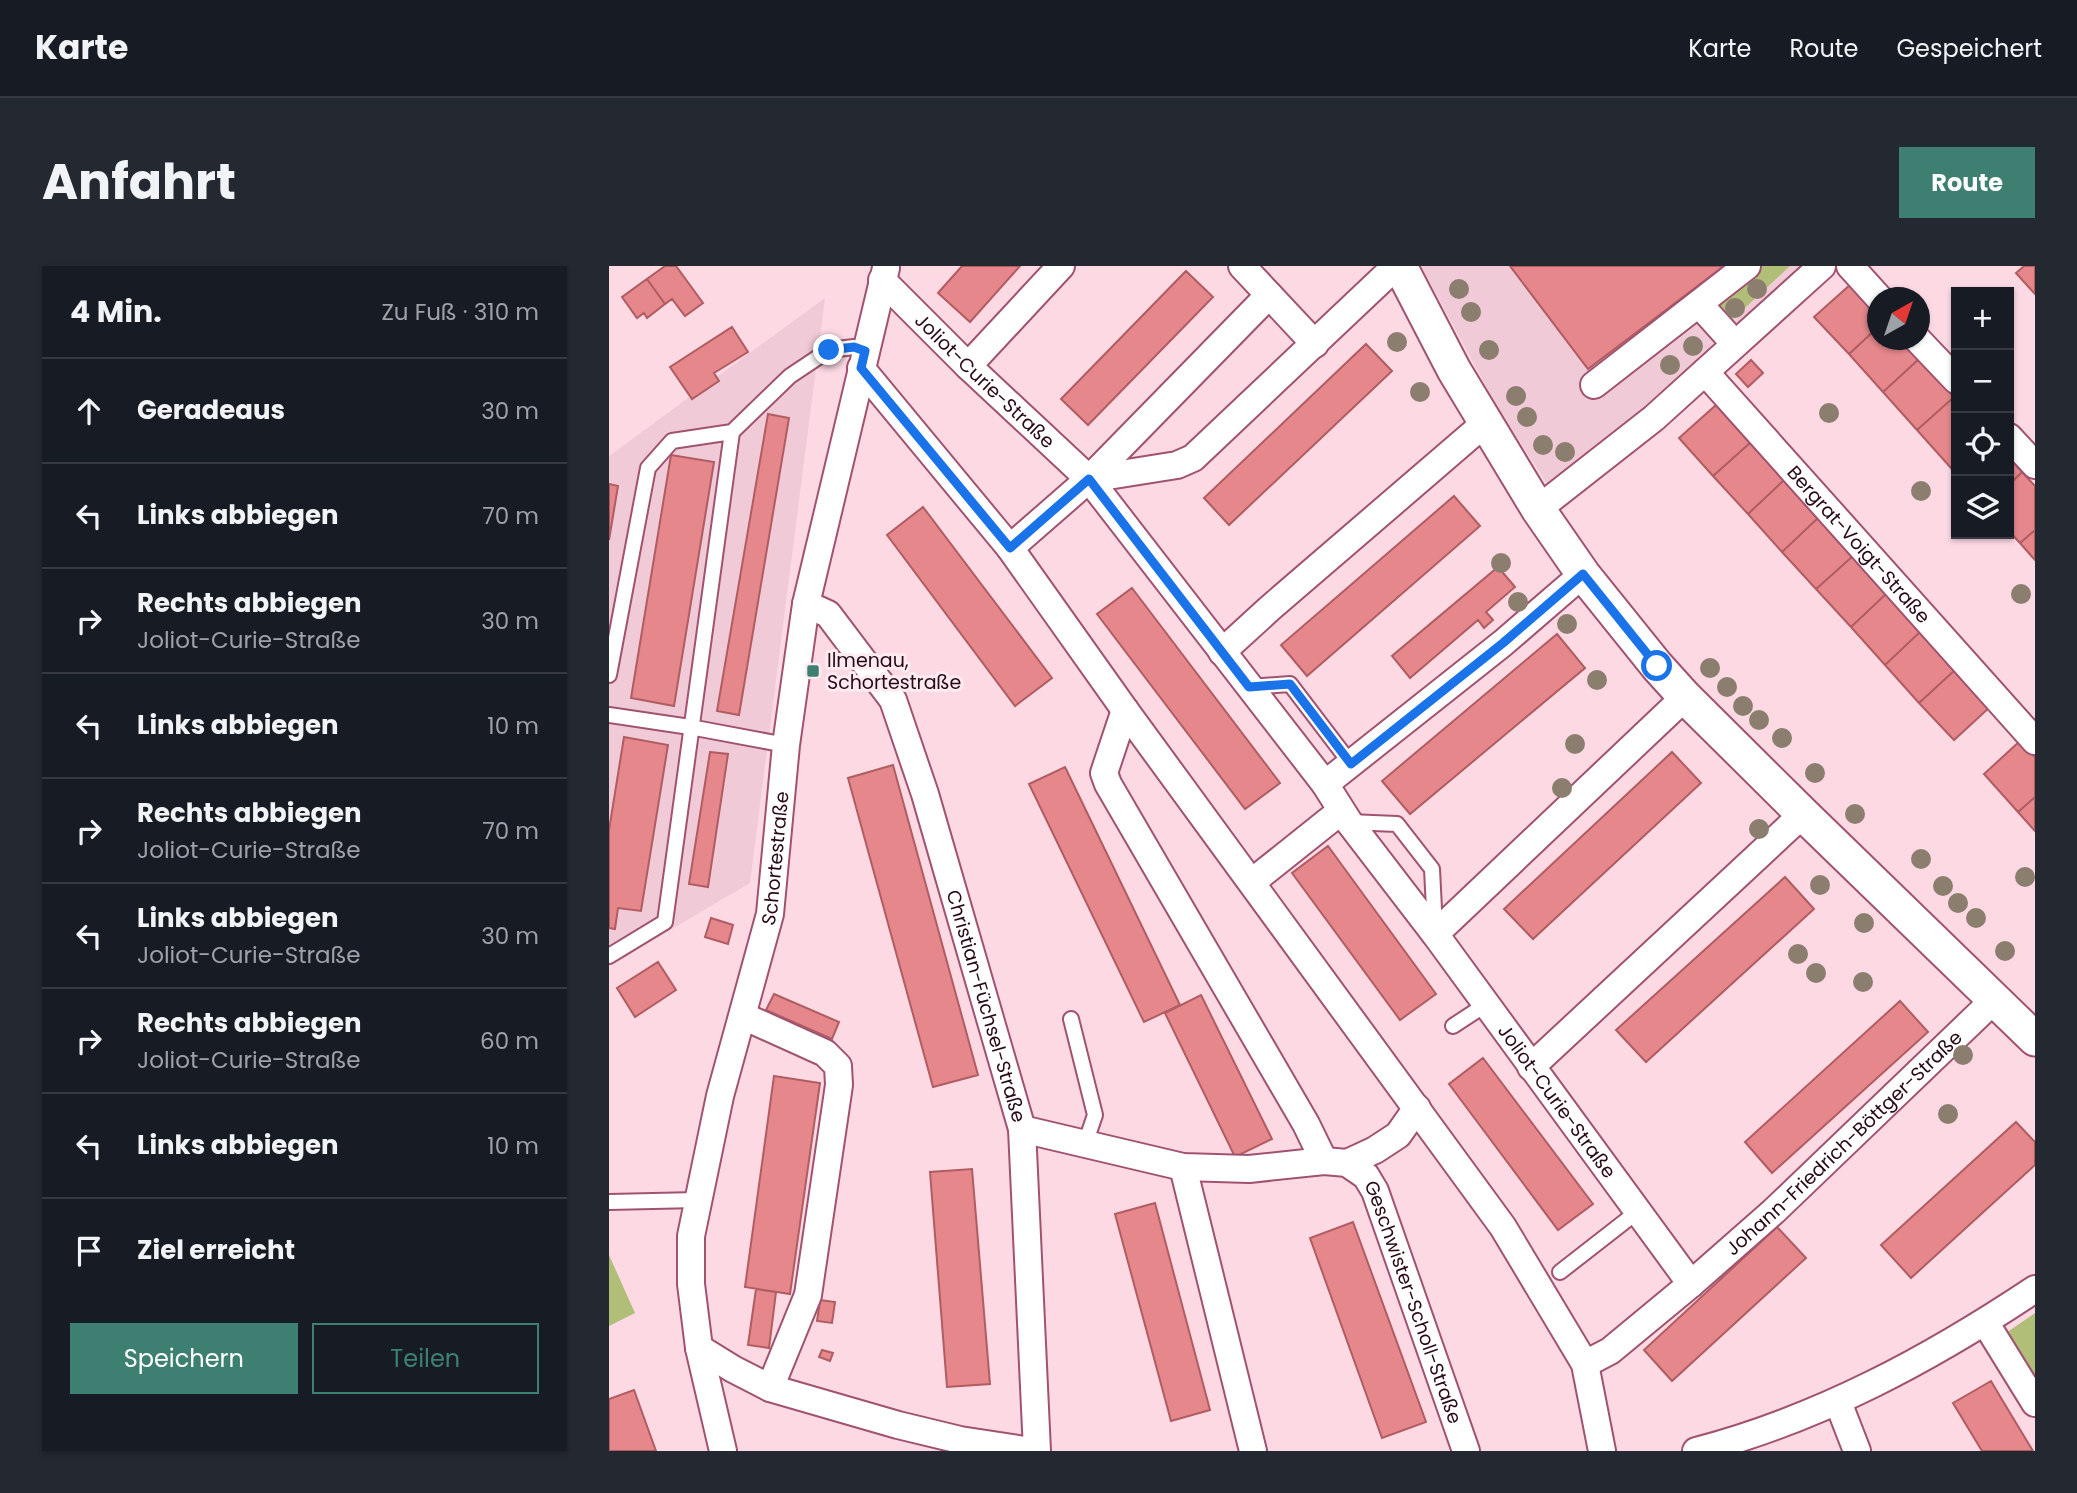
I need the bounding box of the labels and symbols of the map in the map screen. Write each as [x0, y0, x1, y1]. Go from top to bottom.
north arrow [1867, 287, 1930, 350]
street label: Joliot-Curie-Straße [909, 307, 1061, 455]
route end [813, 334, 844, 365]
street label: Bergrat-Voigt-Straße [1781, 460, 1937, 629]
place label: Ilmenau, Schortestraße [827, 647, 961, 696]
route start [1641, 650, 1672, 681]
marker: Ilmenau, Schortestraße [805, 663, 821, 679]
street label: Schortestraße [755, 790, 796, 928]
street label: Christian-Füchsel-Straße [939, 887, 1032, 1126]
street label: Joliot-Curie-Straße [1491, 1019, 1622, 1184]
street label: Johann-Friedrich-Böttger-Straße [1720, 1025, 1968, 1262]
street label: Geschwister-Scholl-Straße [1358, 1175, 1468, 1428]

